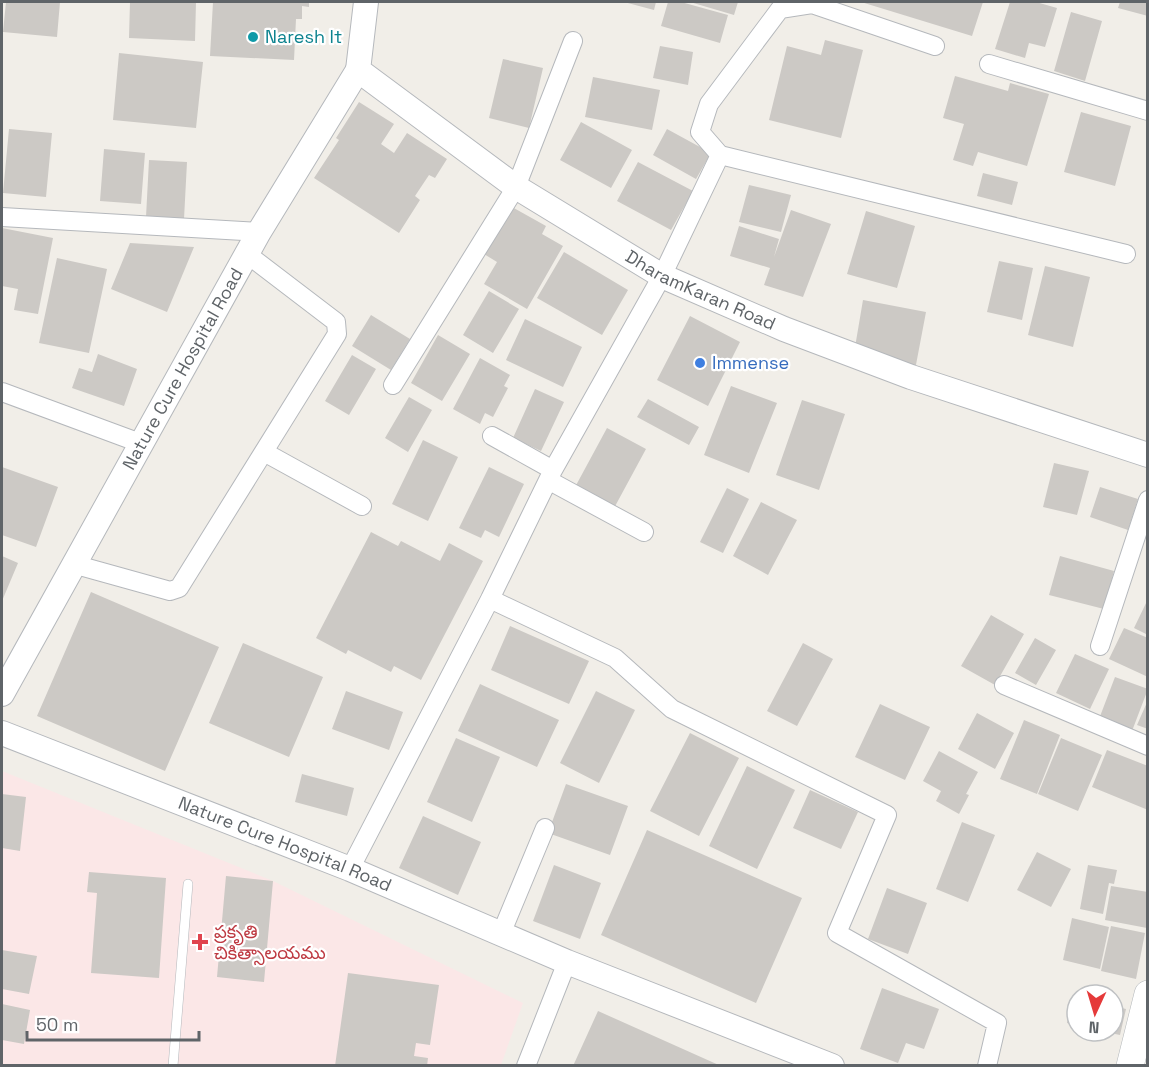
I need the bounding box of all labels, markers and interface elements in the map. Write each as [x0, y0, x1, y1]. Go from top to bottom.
place label: Naresh It [265, 25, 342, 48]
marker: Naresh It [246, 30, 260, 44]
street label: DharamKaran Road [621, 244, 779, 335]
street label: Nature Cure Hospital Road [117, 264, 248, 474]
place label: Immense [712, 351, 789, 374]
marker: Immense [693, 356, 707, 370]
street label: Nature Cure Hospital Road [175, 791, 395, 896]
place label: ప్రకృతి చికిత్సాలయము [214, 920, 326, 966]
marker: ప్రకృతి చికిత్సాలయము [191, 933, 209, 951]
north arrow [1065, 983, 1125, 1043]
scale bar [27, 1004, 200, 1042]
text: 50 m [36, 1013, 78, 1036]
text: N [1088, 1017, 1100, 1038]

